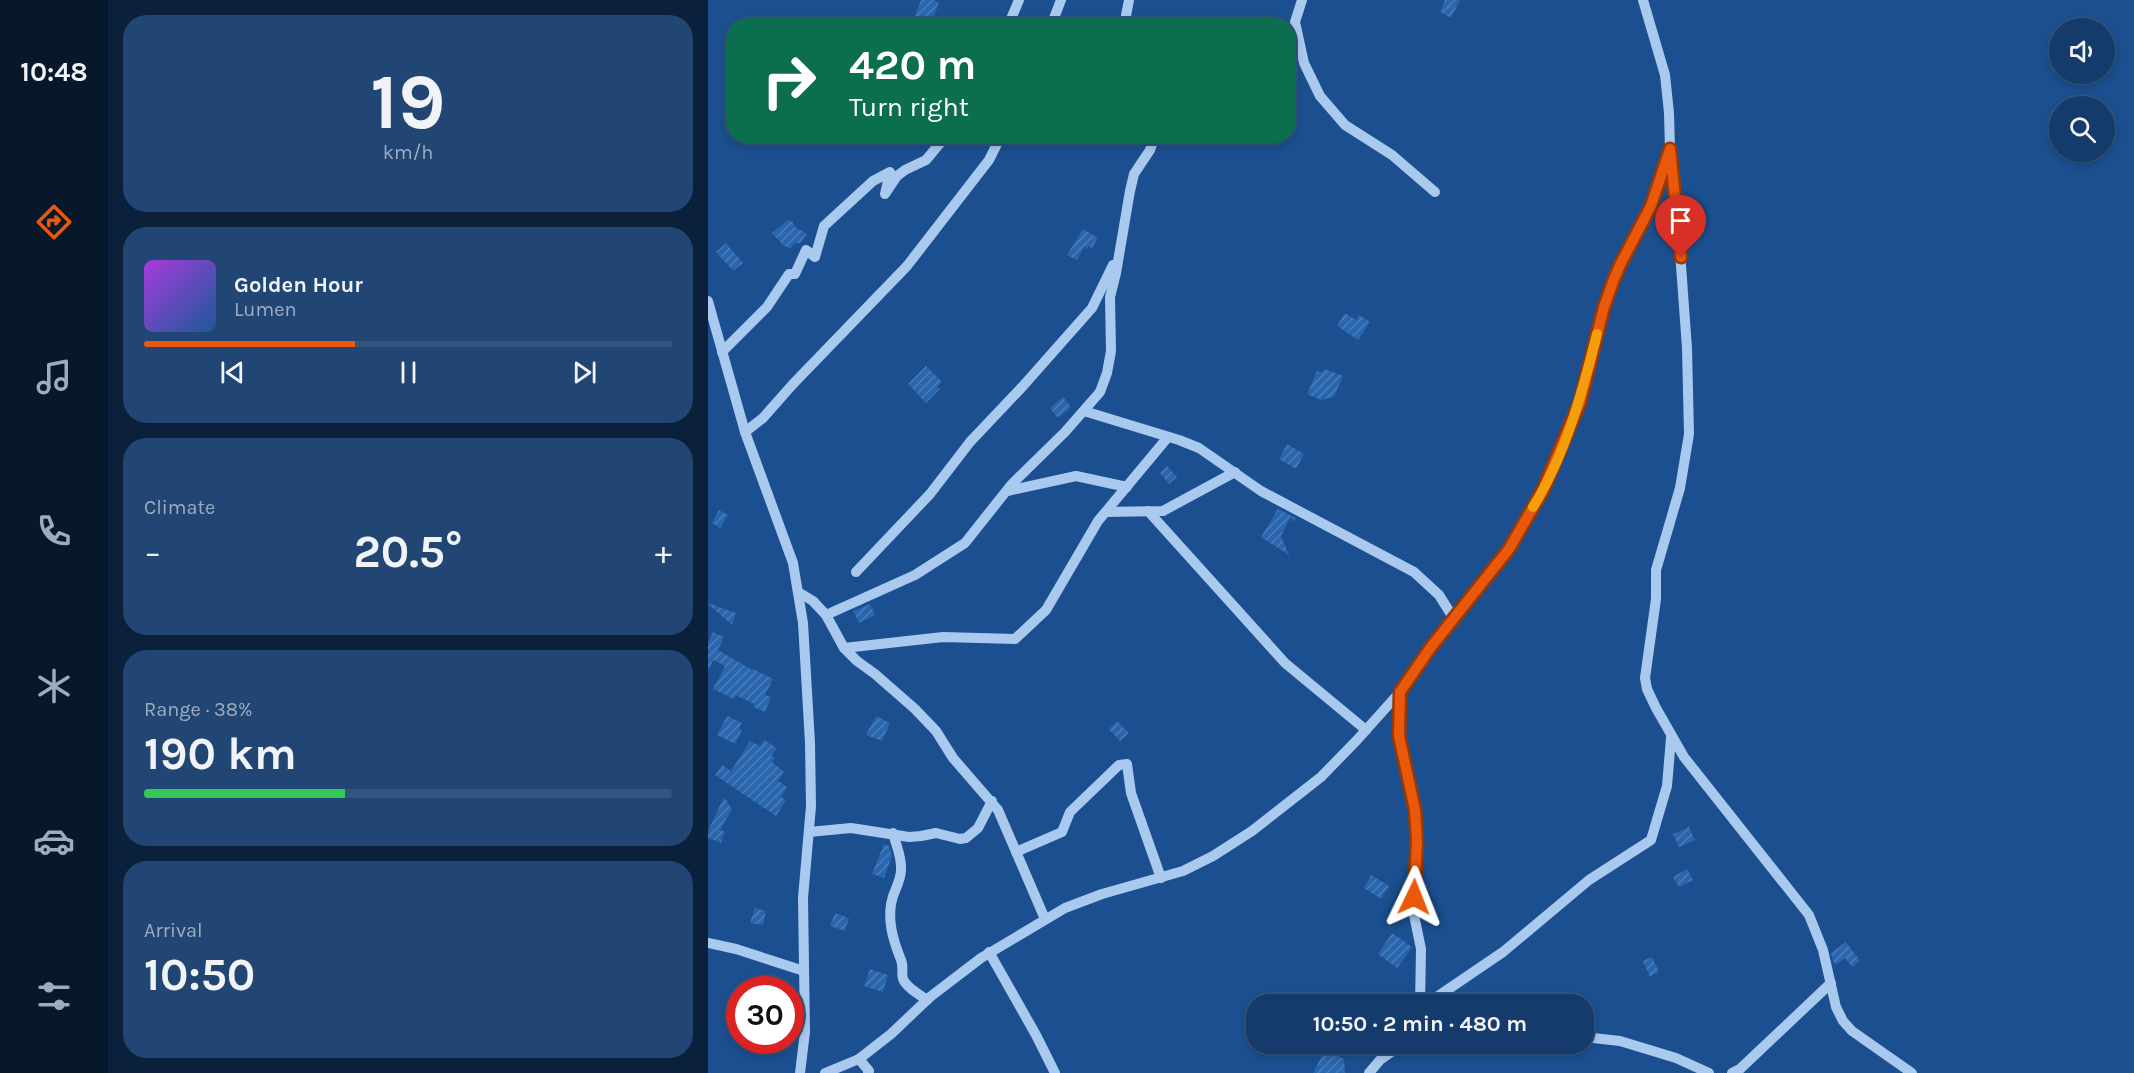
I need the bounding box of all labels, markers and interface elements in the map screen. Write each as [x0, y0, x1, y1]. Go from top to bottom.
map controls [2049, 18, 2115, 162]
button: sound [2049, 18, 2115, 84]
text: 420 m [849, 40, 976, 90]
icon: right [750, 42, 828, 120]
text: 10:48 [20, 56, 88, 88]
text: 19 [370, 56, 446, 148]
text: Turn right [849, 91, 969, 123]
button: search [2049, 96, 2115, 162]
text: km/h [383, 141, 433, 164]
pin [1655, 195, 1706, 257]
icon: directions [33, 201, 75, 243]
icon: arrive [1664, 204, 1697, 237]
text: Golden Hour [234, 272, 363, 298]
text: Lumen [234, 298, 297, 321]
icon: music [33, 356, 75, 398]
icon: previous [216, 356, 249, 389]
icon: pause [392, 356, 425, 389]
icon: next [568, 356, 601, 389]
text: Climate [144, 496, 215, 519]
icon: phone [33, 510, 75, 552]
text: 20.5° [353, 526, 463, 578]
text: − [144, 533, 161, 571]
text: + [655, 533, 672, 571]
icon: climate [33, 665, 75, 707]
text: Range · 38% [144, 698, 253, 721]
text: 190 km [144, 728, 297, 780]
icon: car [33, 820, 75, 862]
position arrow [1382, 865, 1446, 929]
text: Arrival [144, 919, 203, 942]
text: 10:50 [144, 949, 255, 1001]
icon: filters [33, 975, 75, 1017]
speed limit sign: 30 [726, 976, 804, 1054]
text: 10:50 · 2 min · 480 m [1313, 1011, 1527, 1037]

